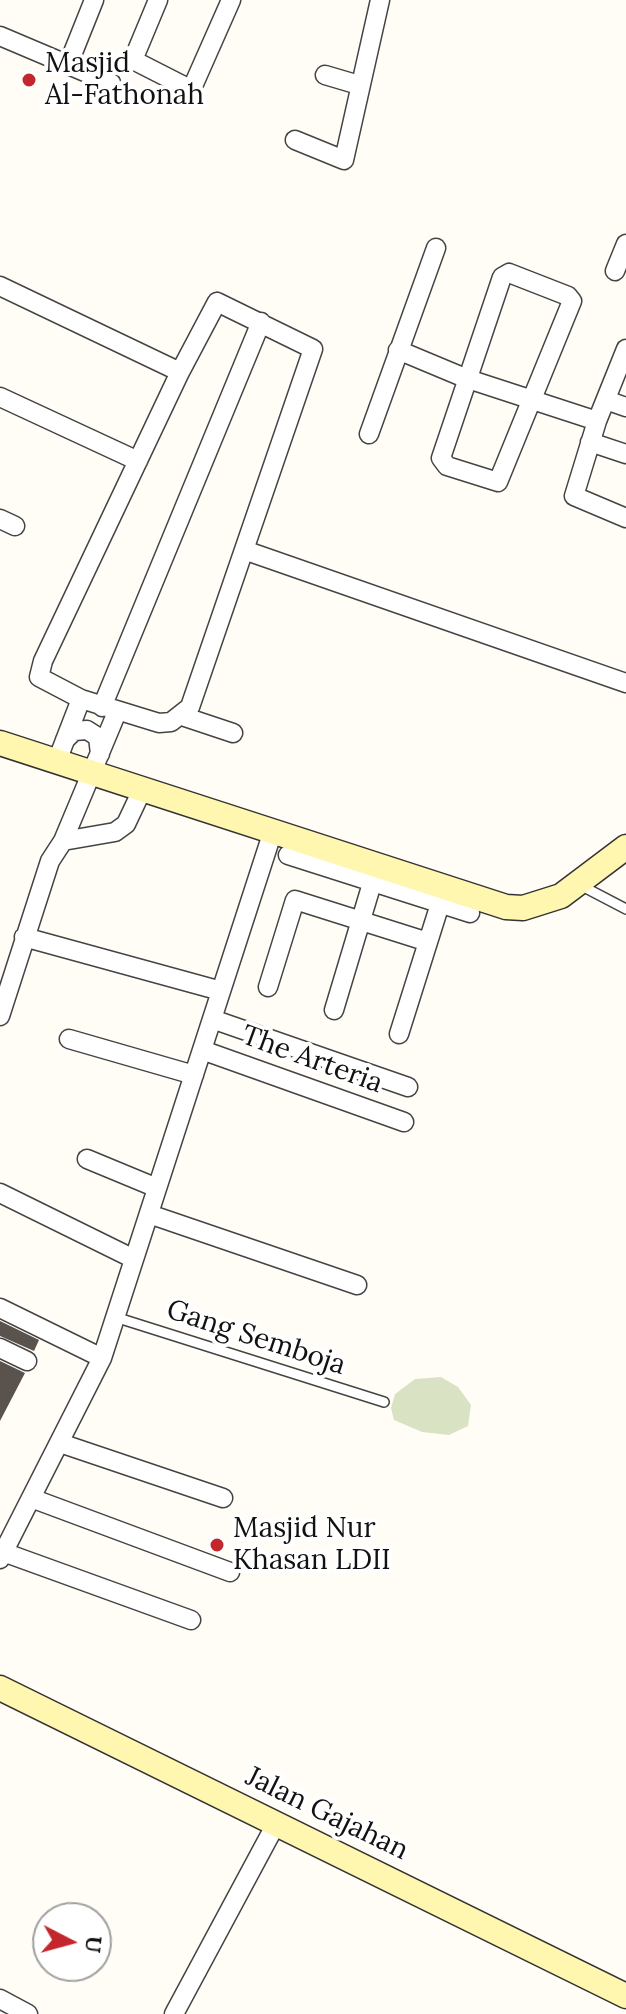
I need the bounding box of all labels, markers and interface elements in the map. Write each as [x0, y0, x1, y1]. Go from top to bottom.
place label: Masjid Al-Fathonah [45, 47, 204, 113]
marker: Masjid Al-Fathonah [20, 71, 38, 89]
street label: The Arteria [237, 1019, 387, 1101]
street label: Gang Semboja [162, 1293, 350, 1383]
place label: Masjid Nur Khasan LDII [233, 1512, 391, 1578]
marker: Masjid Nur Khasan LDII [208, 1536, 226, 1554]
street label: Jalan Gajahan [240, 1760, 414, 1868]
north arrow [32, 1902, 112, 1982]
text: U [79, 1935, 109, 1954]

